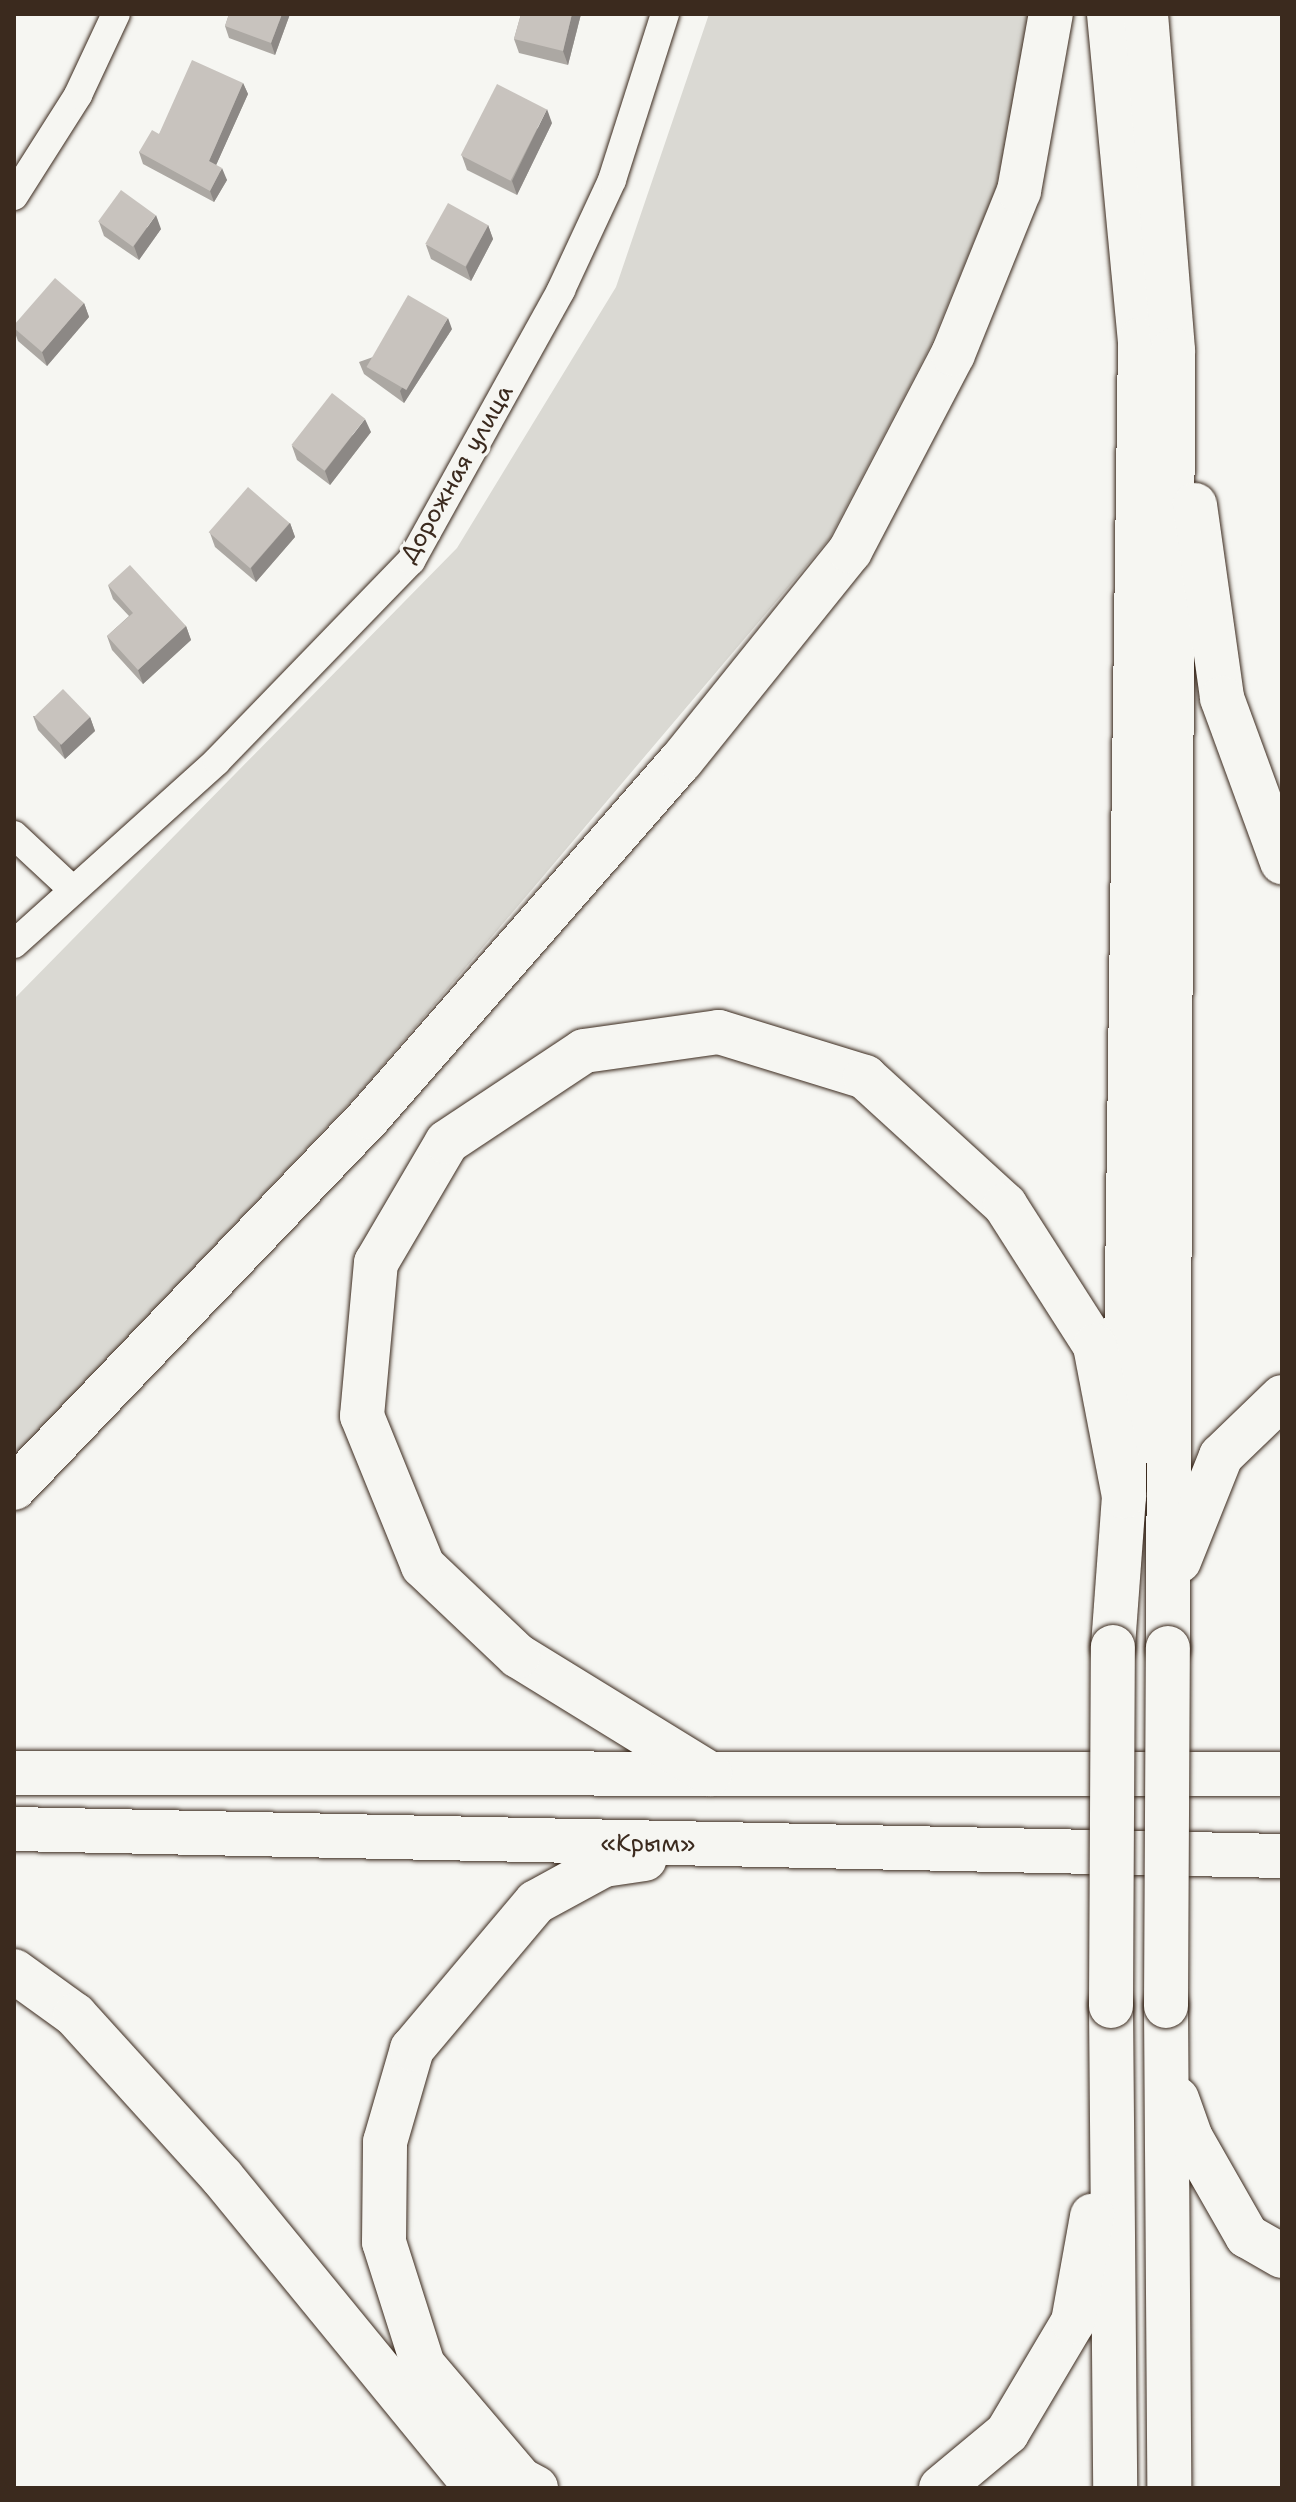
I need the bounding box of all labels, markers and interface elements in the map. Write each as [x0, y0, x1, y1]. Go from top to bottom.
street label: Дорожная улица [394, 380, 520, 568]
street label: «Крым» [600, 1829, 696, 1859]

